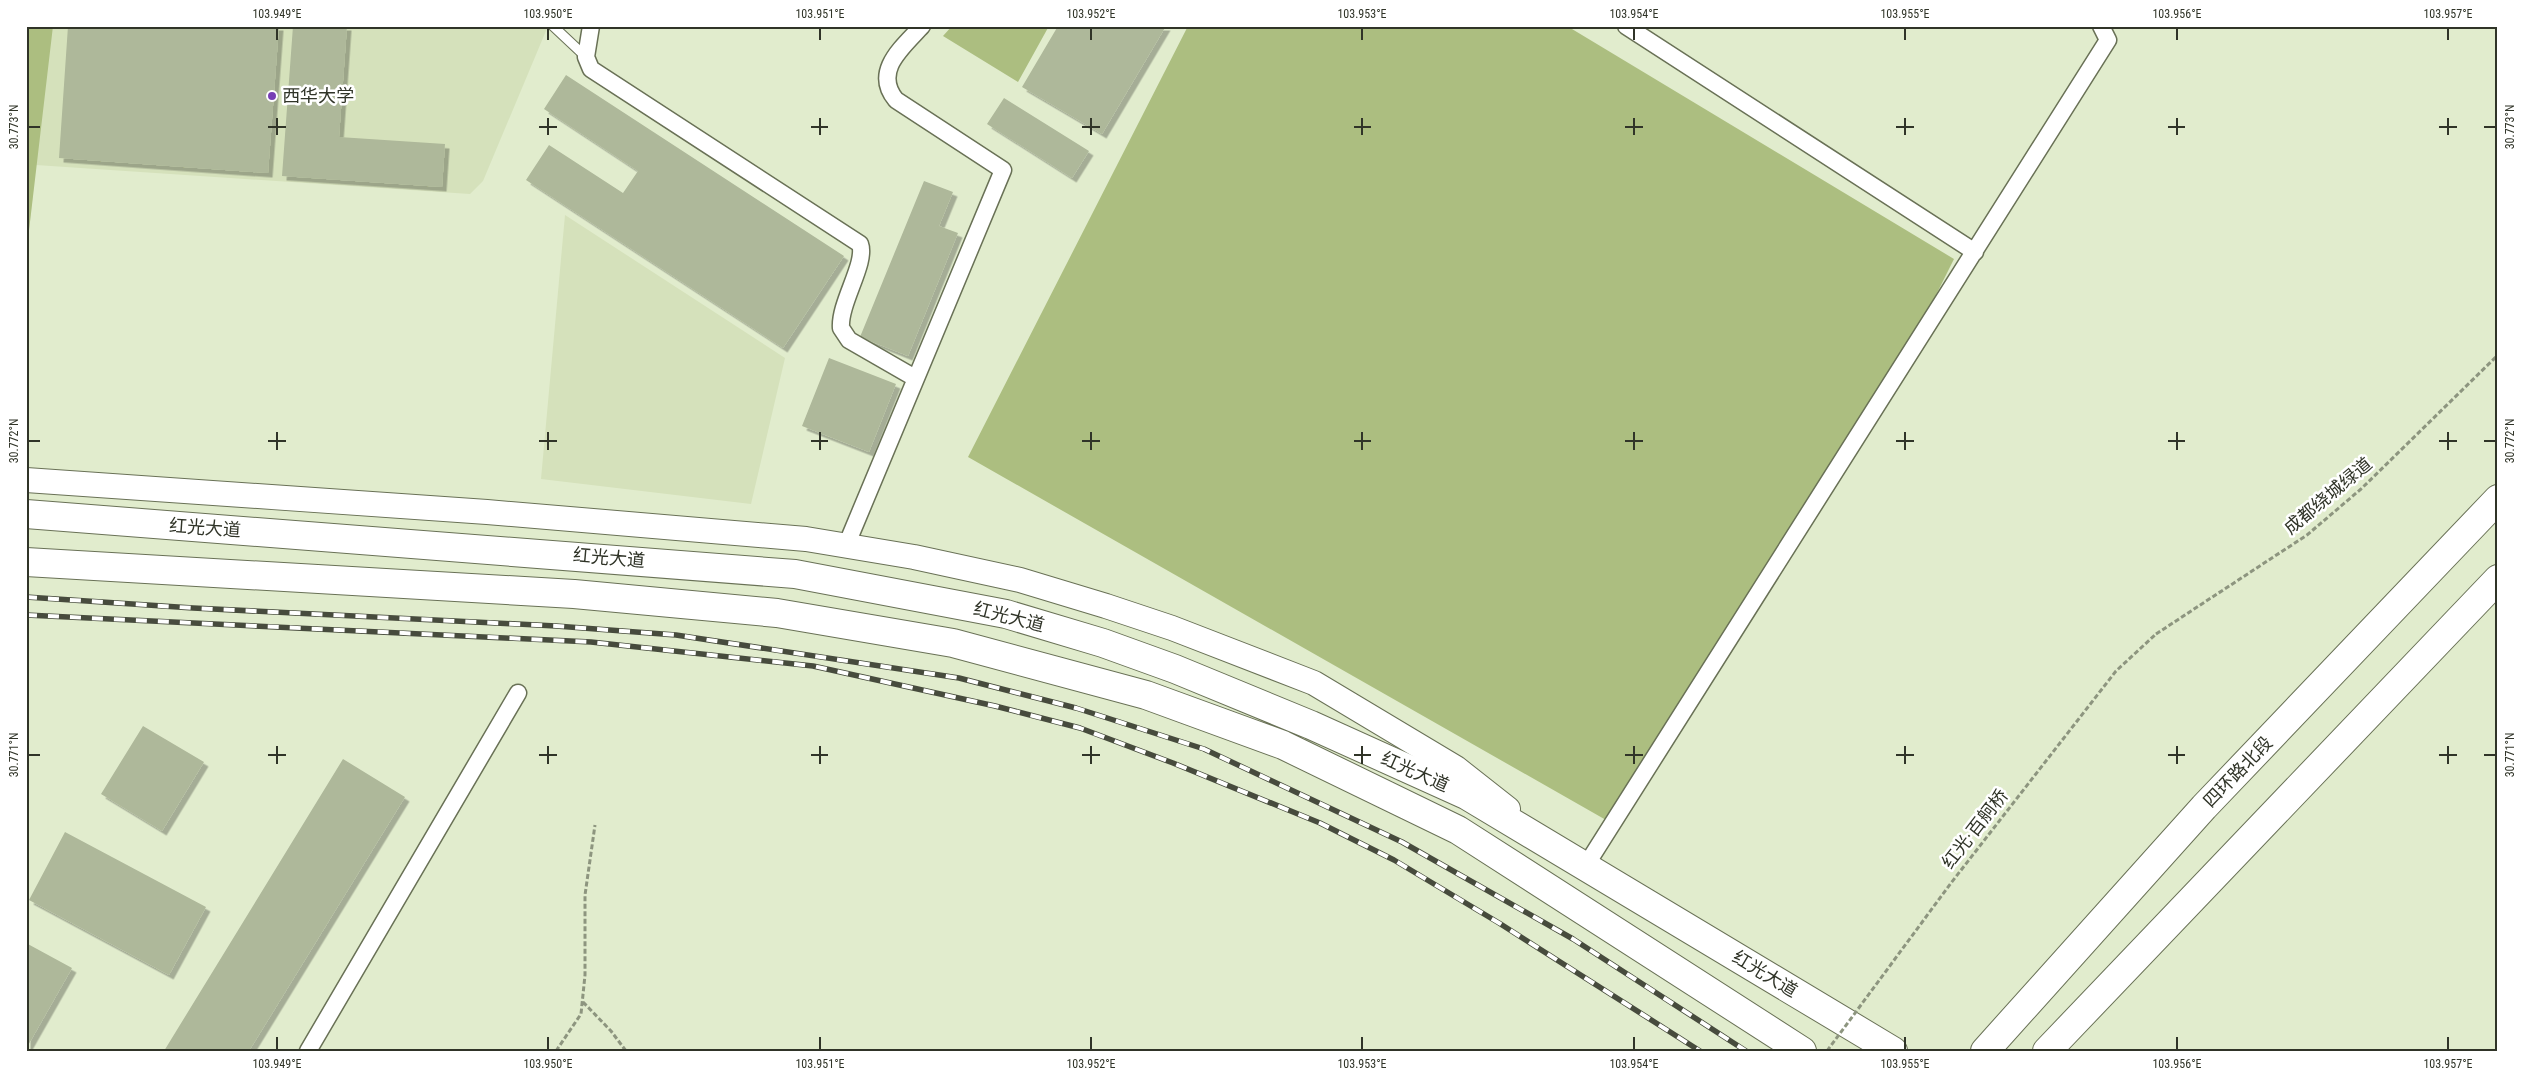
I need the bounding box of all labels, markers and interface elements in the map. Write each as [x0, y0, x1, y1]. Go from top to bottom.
text: 103.949°E [252, 7, 302, 21]
text: 103.950°E [523, 7, 573, 21]
text: 103.951°E [795, 7, 845, 21]
text: 103.952°E [1066, 7, 1116, 21]
text: 103.953°E [1337, 7, 1387, 21]
text: 103.954°E [1609, 7, 1659, 21]
text: 103.955°E [1880, 7, 1930, 21]
text: 103.956°E [2152, 7, 2202, 21]
text: 103.957°E [2423, 7, 2473, 21]
place label: 西华大学 [282, 85, 354, 106]
marker: 西华大学 [266, 90, 278, 102]
text: 30.773°N [7, 105, 21, 149]
text: 30.773°N [2503, 105, 2517, 149]
text: 30.772°N [7, 419, 21, 463]
text: 30.772°N [2503, 419, 2517, 463]
street label: 成都绕城绿道 [2280, 453, 2376, 538]
street label: 红光大道 [168, 515, 242, 540]
street label: 红光大道 [572, 544, 646, 571]
street label: 红光大道 [972, 598, 1047, 635]
street label: 四环路北段 [2199, 732, 2276, 811]
text: 30.771°N [7, 733, 21, 777]
text: 30.771°N [2503, 733, 2517, 777]
street label: 红光大道 [1378, 747, 1452, 796]
street label: 红光·百舸桥 [1937, 785, 2012, 872]
street label: 红光大道 [1729, 946, 1802, 1001]
text: 103.949°E [252, 1057, 302, 1071]
text: 103.950°E [523, 1057, 573, 1071]
text: 103.951°E [795, 1057, 845, 1071]
text: 103.952°E [1066, 1057, 1116, 1071]
text: 103.953°E [1337, 1057, 1387, 1071]
text: 103.954°E [1609, 1057, 1659, 1071]
text: 103.955°E [1880, 1057, 1930, 1071]
text: 103.956°E [2152, 1057, 2202, 1071]
text: 103.957°E [2423, 1057, 2473, 1071]

